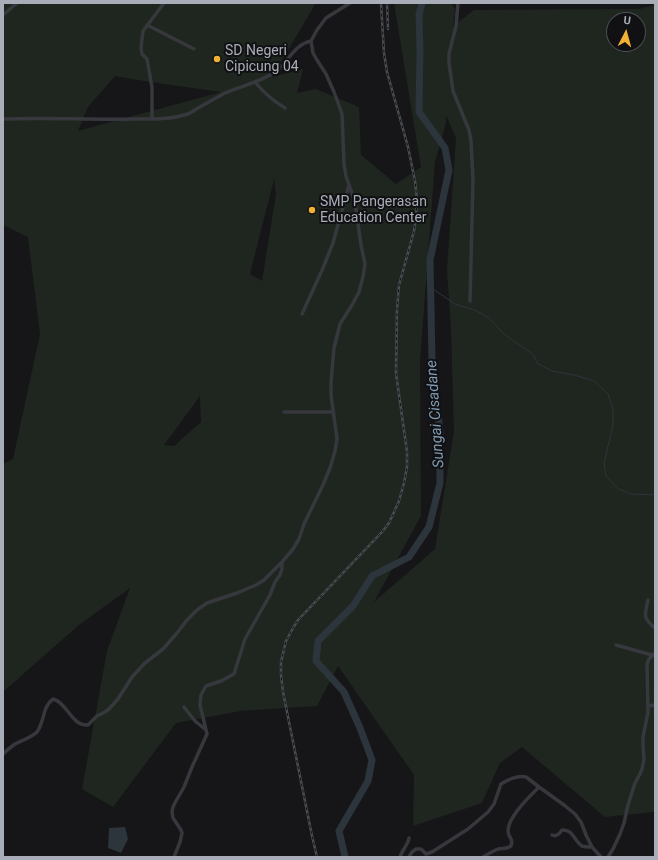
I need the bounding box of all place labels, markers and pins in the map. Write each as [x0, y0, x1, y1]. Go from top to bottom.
place label: SD Negeri Cipicung 04 [225, 43, 299, 76]
marker: SD Negeri Cipicung 04 [212, 54, 222, 64]
place label: SMP Pangerasan Education Center [320, 194, 427, 226]
marker: SMP Pangerasan Education Center [307, 205, 317, 215]

